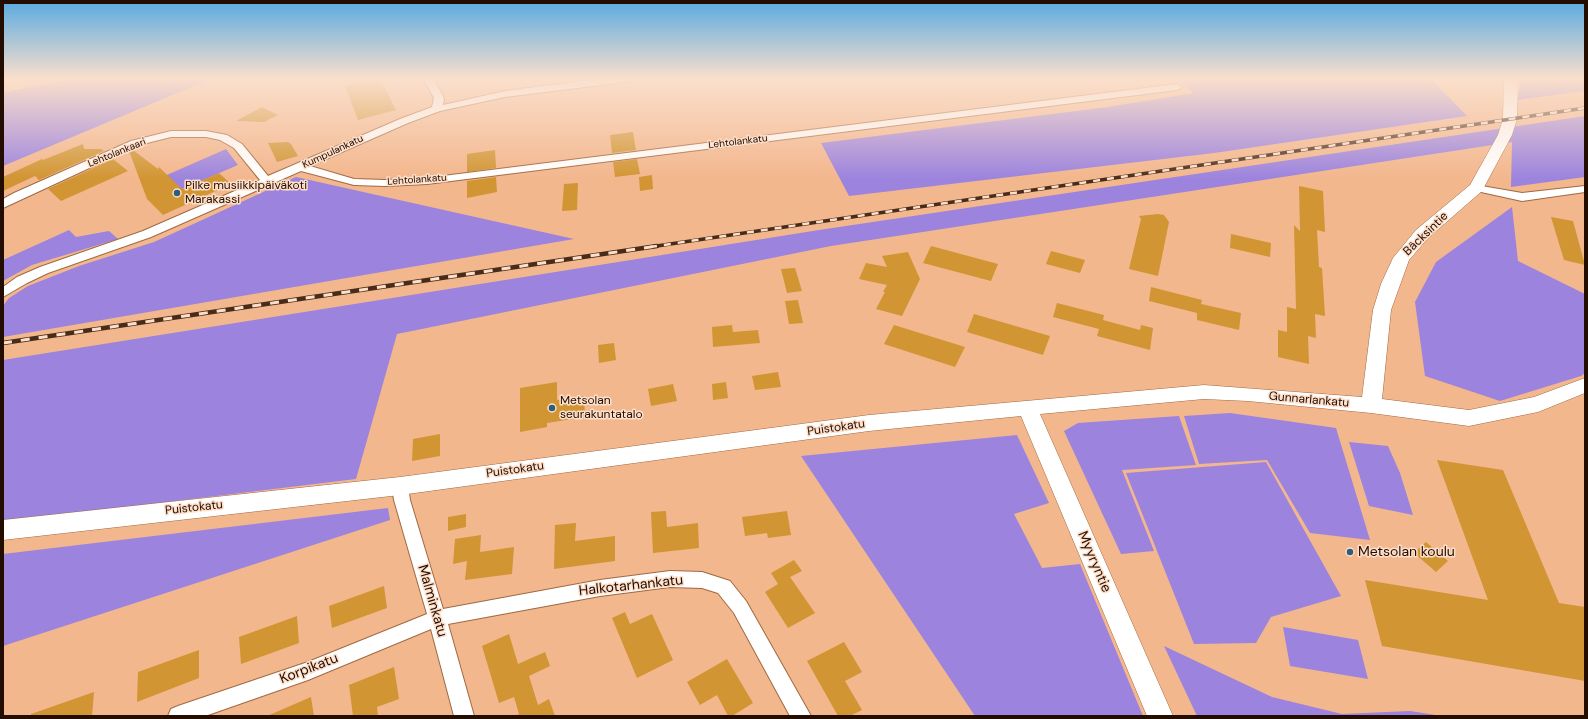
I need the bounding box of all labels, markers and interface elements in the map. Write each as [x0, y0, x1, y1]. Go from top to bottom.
street label: Lehtolankatu [708, 132, 768, 152]
street label: Kumpulankatu [301, 133, 365, 171]
street label: Lehtolankaari [86, 136, 148, 170]
street label: Lehtolankatu [387, 172, 447, 188]
place label: Pilke musiikkipäiväkoti Marakassi [185, 179, 307, 207]
marker: Pilke musiikkipäiväkoti Marakassi [172, 188, 182, 198]
street label: Bäcksintie [1401, 209, 1451, 259]
street label: Gunnarlankatu [1268, 389, 1350, 411]
place label: Metsolan seurakuntatalo [560, 394, 643, 422]
marker: Metsolan seurakuntatalo [547, 403, 557, 413]
street label: Puistokatu [806, 417, 866, 439]
street label: Puistokatu [485, 459, 545, 481]
street label: Puistokatu [164, 498, 224, 518]
street label: Myyryntie [1074, 529, 1114, 595]
place label: Metsolan koulu [1358, 544, 1455, 560]
marker: Metsolan koulu [1345, 547, 1355, 557]
street label: Malminkatu [414, 563, 450, 639]
street label: Halkotarhankatu [578, 572, 684, 600]
street label: Korpikatu [277, 650, 341, 688]

